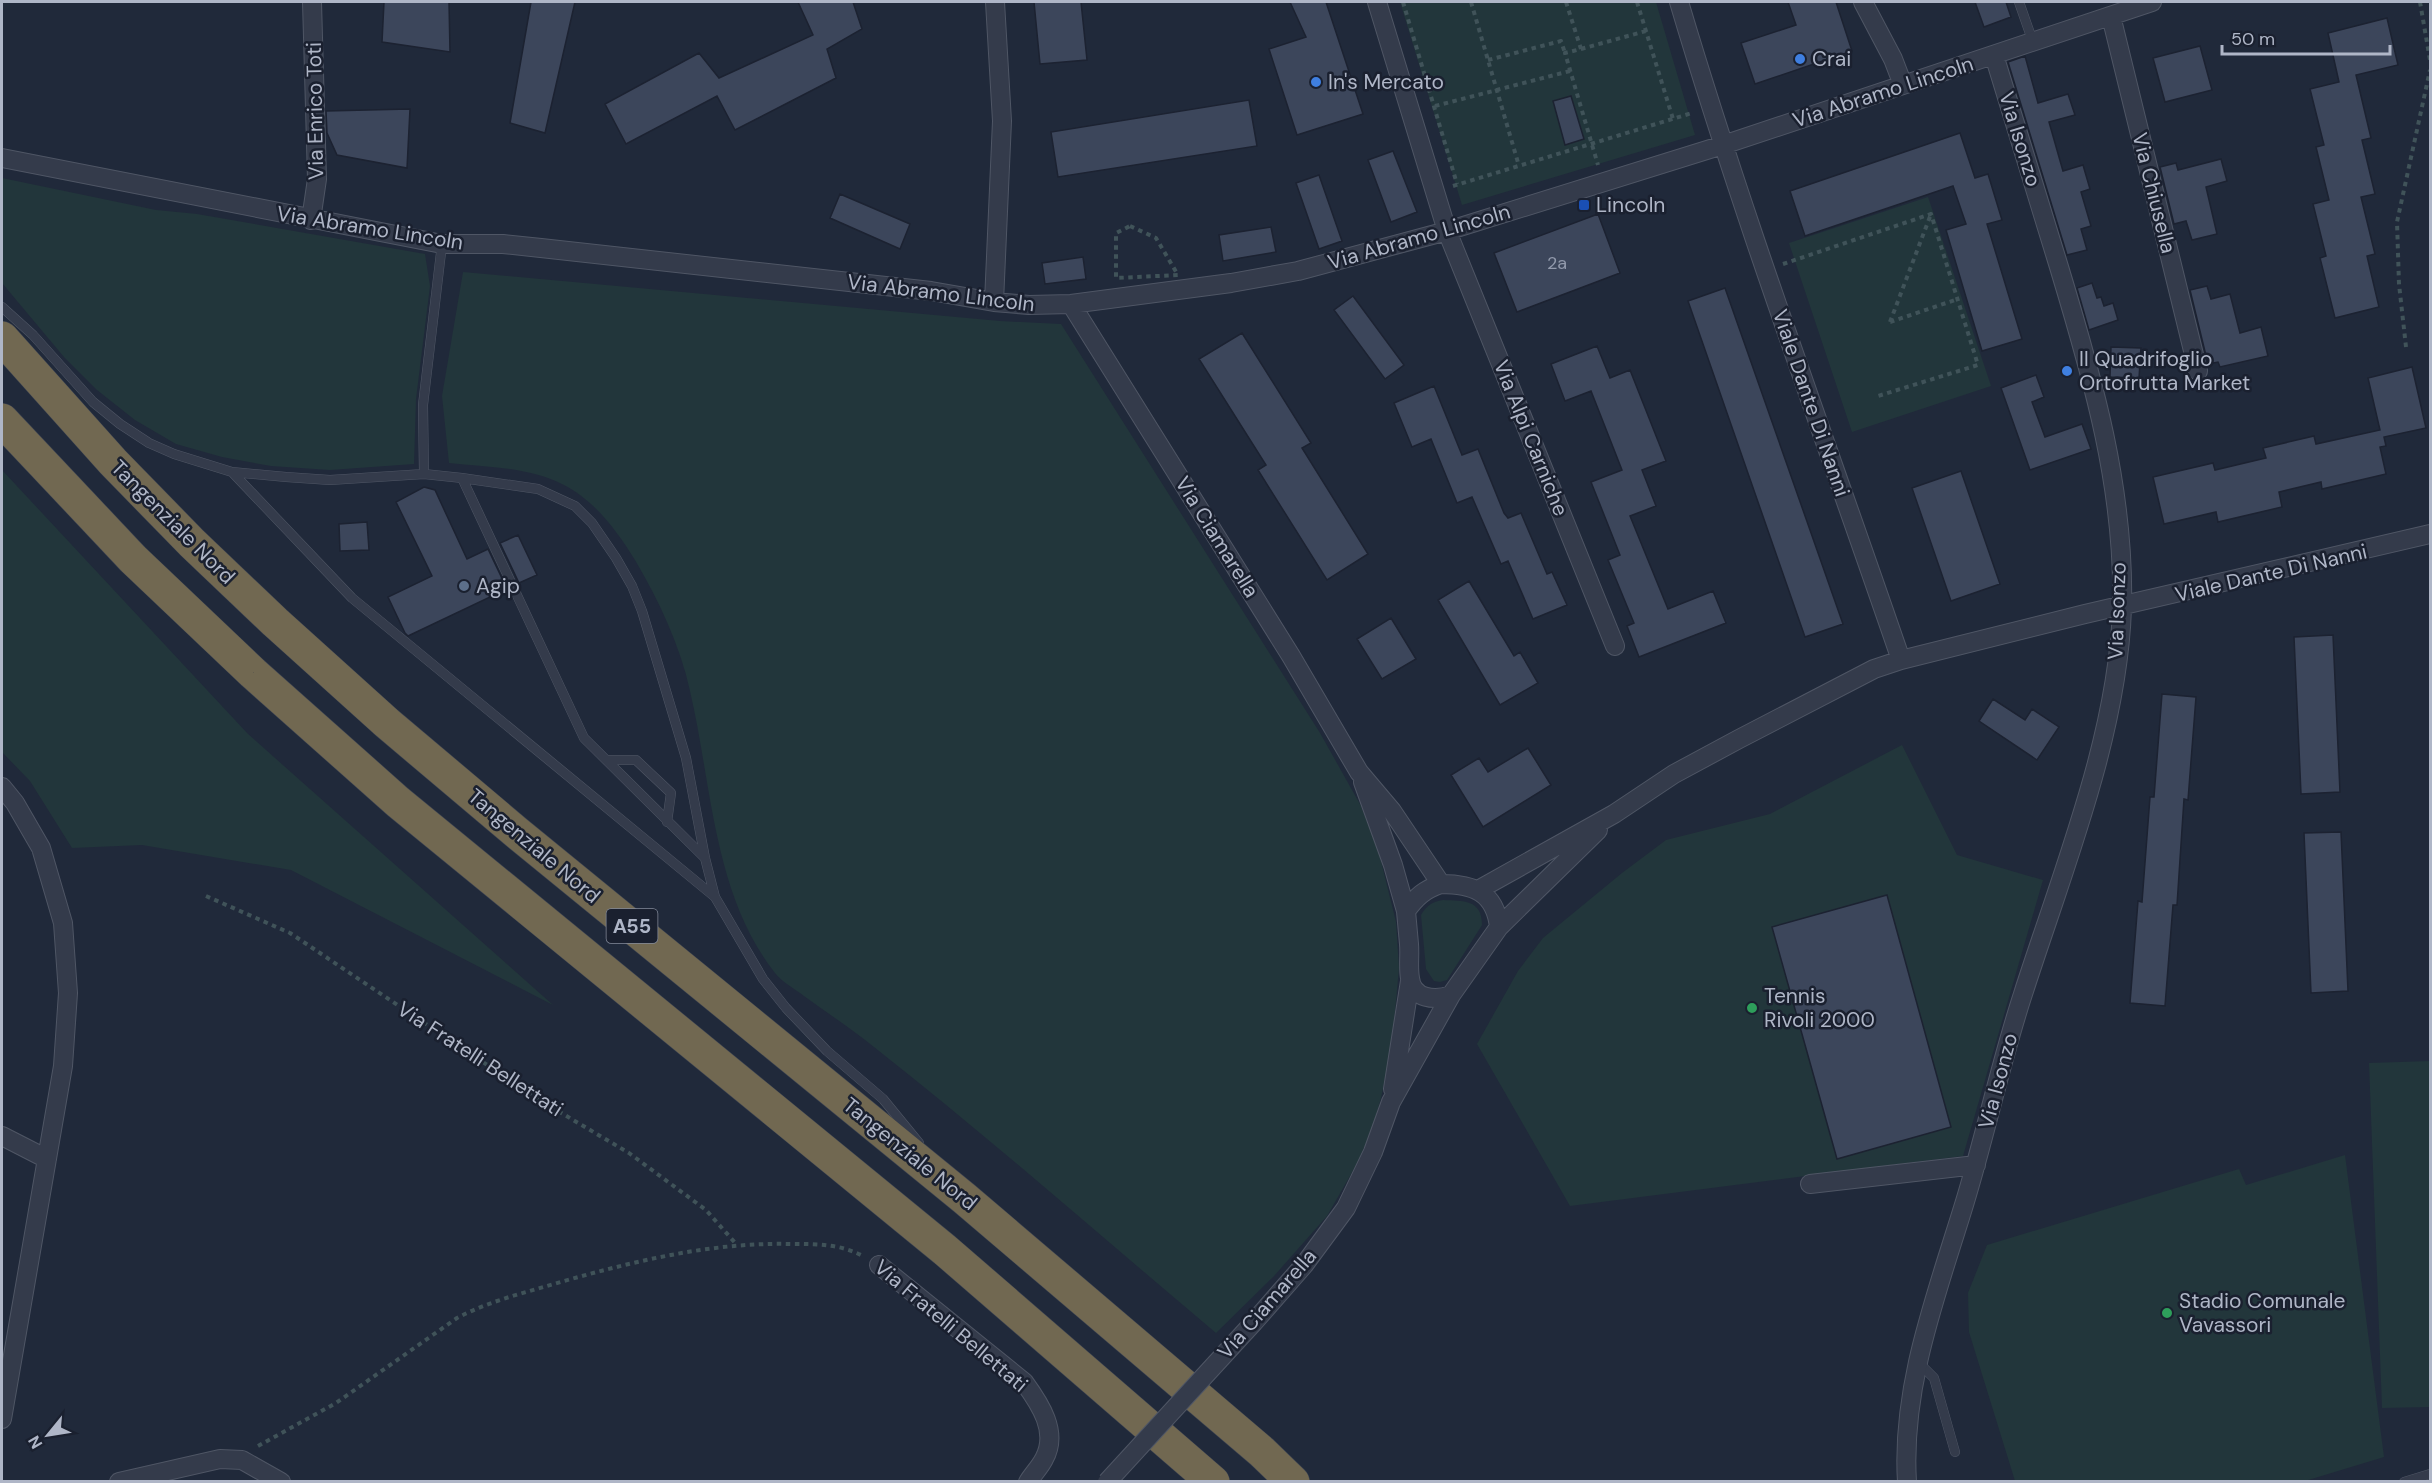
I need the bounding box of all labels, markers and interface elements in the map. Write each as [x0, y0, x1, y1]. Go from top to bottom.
scale bar [2222, 18, 2390, 56]
text: 50 m [2231, 27, 2275, 51]
street label: Via Enrico Toti [300, 42, 330, 180]
place label: Crai [1812, 45, 1851, 73]
street label: Via Abramo Lincoln [1789, 50, 1977, 134]
marker: Crai [1793, 52, 1807, 66]
place label: In's Mercato [1328, 68, 1444, 96]
marker: In's Mercato [1309, 75, 1323, 89]
street label: Via Isonzo [1992, 88, 2048, 190]
street label: Via Chiusella [2125, 130, 2183, 256]
place label: Lincoln [1596, 191, 1665, 219]
street label: Via Abramo Lincoln [1325, 198, 1513, 276]
marker: Lincoln [1577, 198, 1591, 212]
street label: Via Abramo Lincoln [275, 199, 465, 257]
house number: 2a [1547, 251, 1567, 275]
street label: Via Abramo Lincoln [846, 268, 1036, 318]
street label: Viale Dante Di Nanni [1766, 306, 1856, 500]
place label: Il Quadrifoglio Ortofrutta Market [2079, 345, 2250, 397]
street label: Via Alpi Carniche [1487, 356, 1575, 520]
marker: Il Quadrifoglio Ortofrutta Market [2060, 364, 2074, 378]
street label: Tangenziale Nord [105, 454, 241, 590]
street label: Via Ciamarella [1169, 471, 1265, 603]
street label: Viale Dante Di Nanni [2172, 537, 2370, 609]
street label: Via Isonzo [2101, 561, 2133, 661]
place label: Agip [476, 572, 520, 600]
marker: Agip [457, 579, 471, 593]
street label: Tangenziale Nord [462, 782, 606, 910]
road number: A55 [606, 909, 658, 943]
place label: Tennis Rivoli 2000 [1764, 982, 1875, 1034]
street label: Via Fratelli Bellettati [392, 995, 568, 1123]
marker: Tennis Rivoli 2000 [1745, 1001, 1759, 1015]
street label: Via Isonzo [1972, 1030, 2024, 1132]
street label: Tangenziale Nord [837, 1091, 983, 1217]
street label: Via Ciamarella [1211, 1243, 1323, 1365]
street label: Via Fratelli Bellettati [868, 1253, 1034, 1399]
place label: Stadio Comunale Vavassori [2179, 1287, 2345, 1339]
marker: Stadio Comunale Vavassori [2160, 1306, 2174, 1320]
north arrow [18, 1405, 78, 1465]
text: N [23, 1432, 47, 1453]

